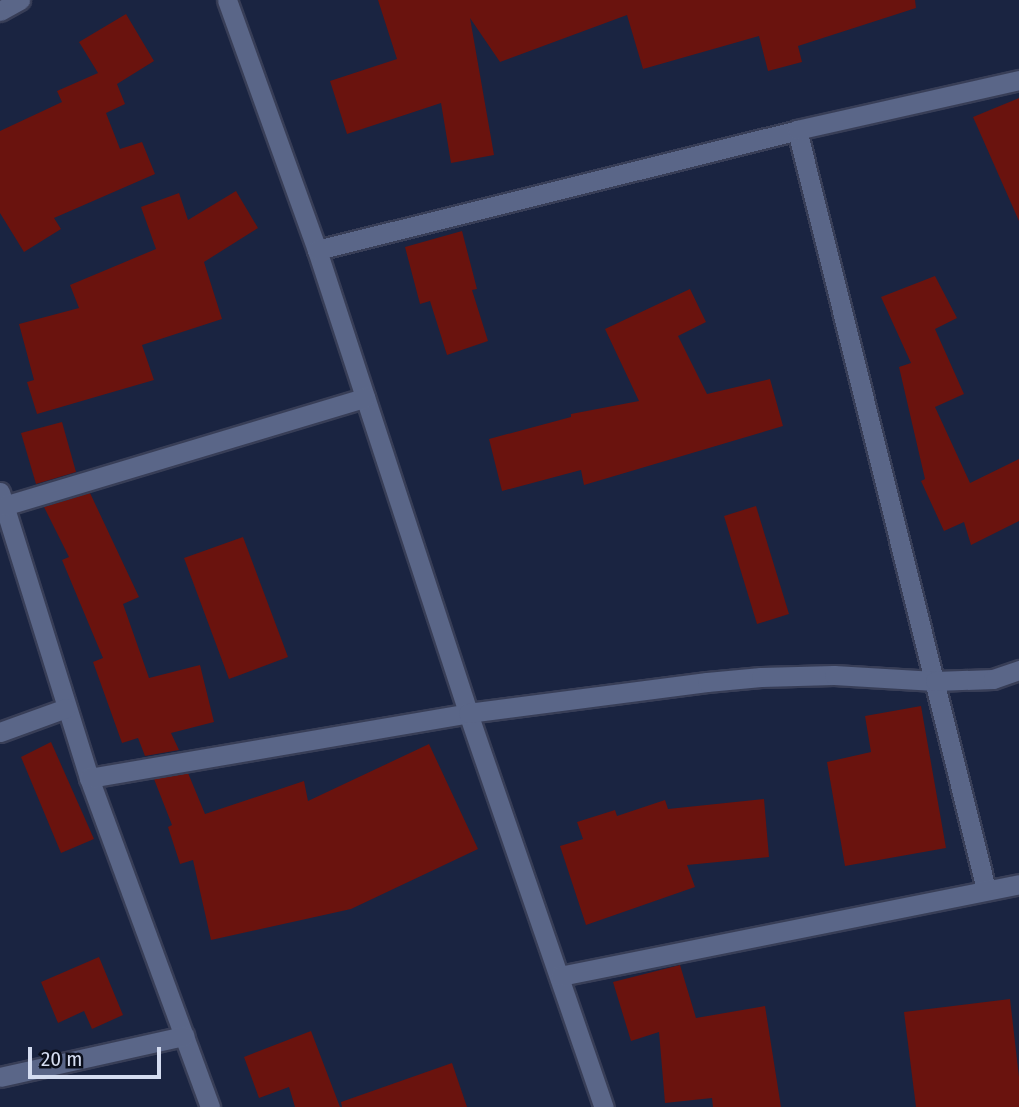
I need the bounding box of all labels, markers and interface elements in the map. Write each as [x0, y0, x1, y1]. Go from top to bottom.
scale bar [32, 1034, 164, 1078]
text: 20 m [41, 1046, 82, 1072]

